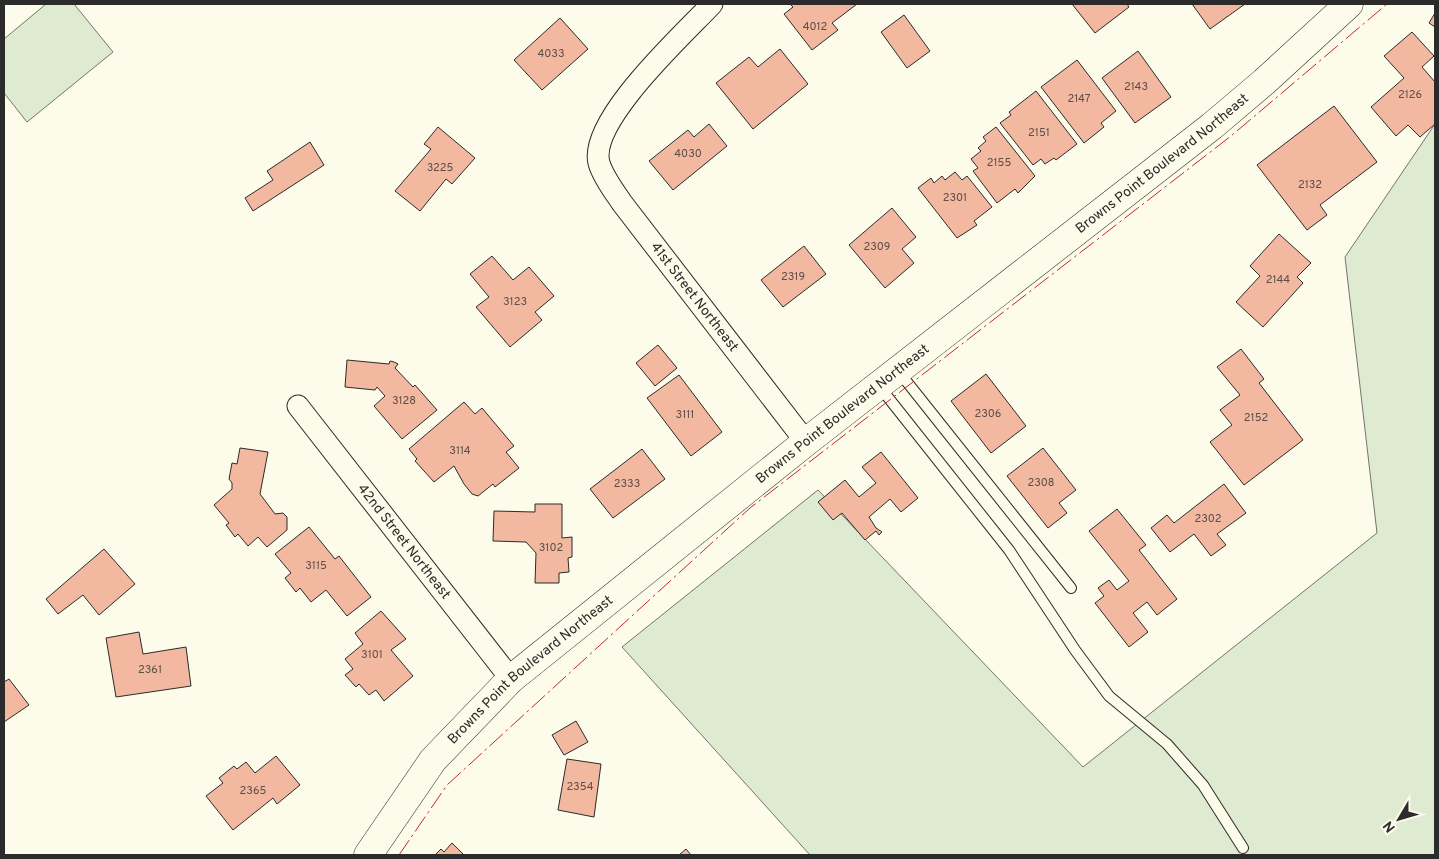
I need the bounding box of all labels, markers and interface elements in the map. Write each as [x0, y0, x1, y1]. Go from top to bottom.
house number: 4012 [803, 20, 827, 34]
house number: 4033 [537, 47, 565, 61]
house number: 2143 [1124, 80, 1148, 94]
house number: 2126 [1398, 88, 1422, 102]
street label: Browns Point Boulevard Northeast [1072, 90, 1252, 237]
house number: 2147 [1067, 92, 1091, 106]
house number: 2151 [1028, 126, 1050, 140]
house number: 4030 [674, 147, 702, 161]
house number: 2155 [987, 156, 1011, 170]
house number: 3225 [427, 161, 454, 175]
house number: 2132 [1298, 178, 1322, 192]
house number: 2301 [943, 191, 967, 205]
street label: 41st Street Northeast [647, 239, 742, 355]
house number: 2309 [864, 240, 890, 254]
house number: 2319 [781, 270, 805, 284]
house number: 2144 [1266, 273, 1290, 287]
house number: 3123 [503, 295, 527, 309]
street label: Browns Point Boulevard Northeast [752, 341, 933, 487]
house number: 3128 [392, 394, 416, 408]
house number: 2306 [975, 407, 1001, 421]
house number: 3111 [676, 408, 694, 422]
house number: 2152 [1244, 411, 1268, 425]
house number: 3114 [449, 444, 471, 458]
house number: 2308 [1027, 476, 1055, 490]
house number: 2333 [614, 477, 640, 491]
street label: 42nd Street Northeast [354, 481, 454, 603]
house number: 2302 [1194, 512, 1222, 526]
house number: 3102 [539, 541, 563, 555]
house number: 3115 [305, 559, 327, 573]
street label: Browns Point Boulevard Northeast [444, 592, 616, 748]
house number: 3101 [361, 648, 383, 662]
house number: 2361 [138, 663, 162, 677]
house number: 2354 [566, 780, 594, 794]
house number: 2365 [240, 784, 267, 798]
north arrow [1374, 794, 1424, 844]
text: N [1380, 817, 1400, 835]

